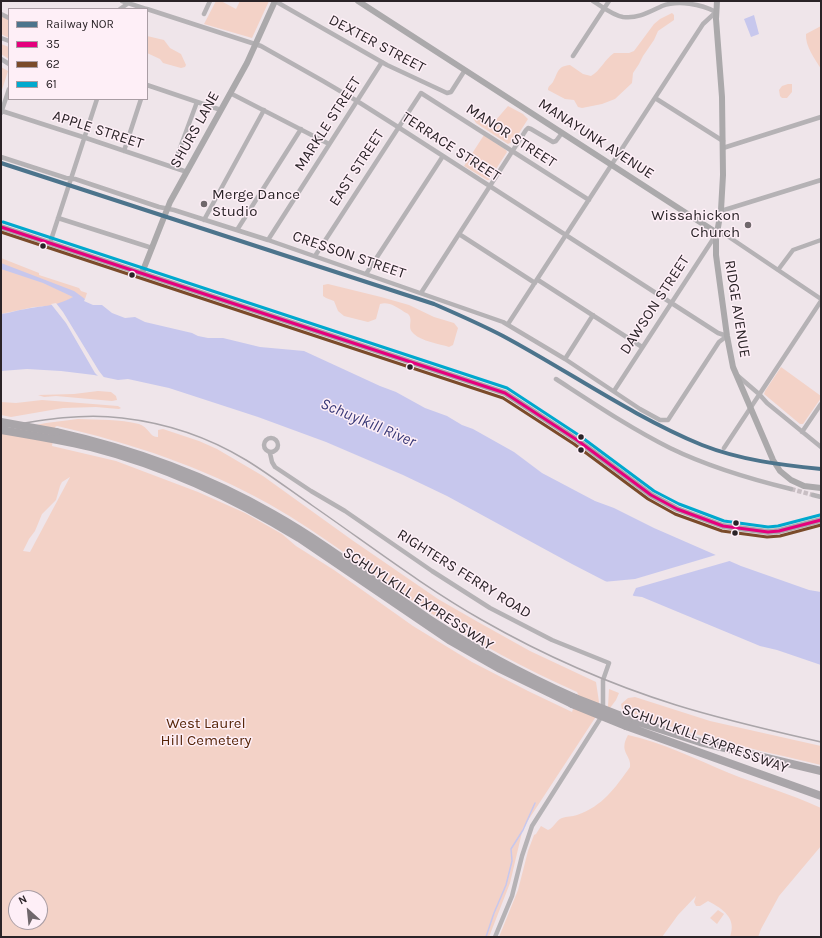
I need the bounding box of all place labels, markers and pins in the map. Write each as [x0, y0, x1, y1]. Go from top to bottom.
place label: Merge Dance Studio [212, 186, 300, 221]
marker: Merge Dance Studio [199, 199, 209, 209]
place label: Wissahickon Church [651, 207, 740, 242]
marker: Wissahickon Church [743, 220, 753, 230]
unlabelled marker [38, 241, 48, 251]
unlabelled marker [127, 270, 137, 280]
unlabelled marker [405, 362, 415, 372]
unlabelled marker [576, 432, 586, 442]
unlabelled marker [576, 445, 586, 455]
unlabelled marker [731, 518, 741, 528]
unlabelled marker [730, 528, 740, 538]

